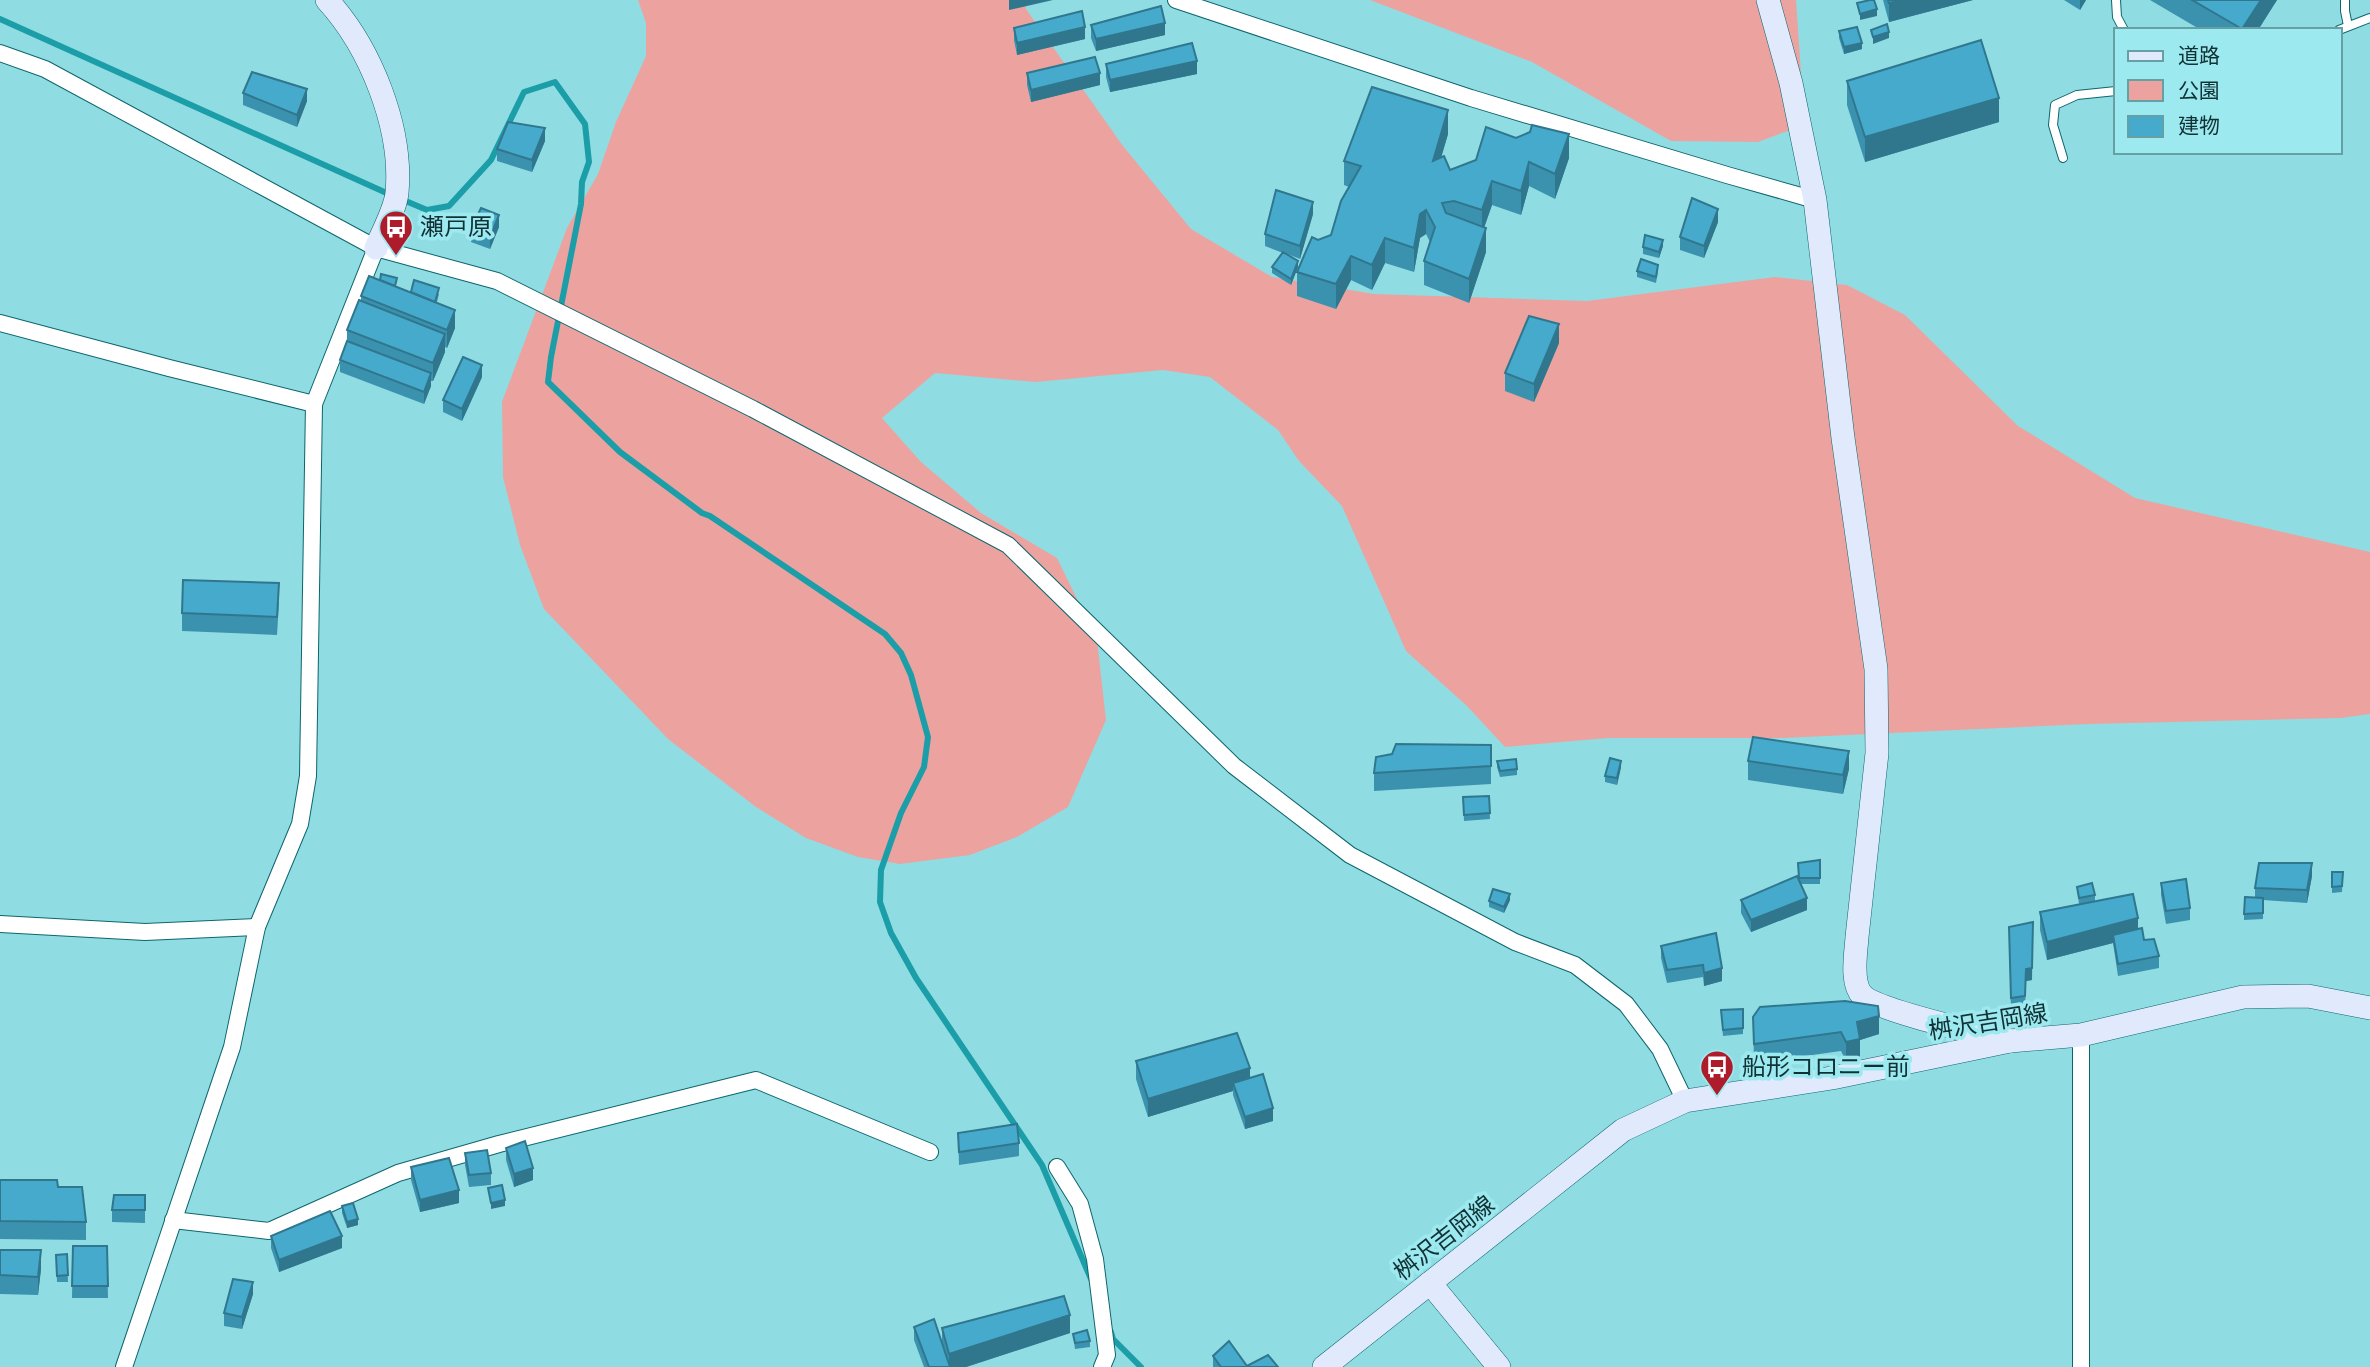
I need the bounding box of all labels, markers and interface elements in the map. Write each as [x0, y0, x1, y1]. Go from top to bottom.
legend [2114, 28, 2342, 154]
text: 道路 [2178, 43, 2220, 68]
text: 公園 [2178, 78, 2220, 103]
text: 建物 [2178, 113, 2220, 138]
bus stop icon: 瀬戸原 [377, 208, 415, 257]
place label: 瀬戸原 [420, 213, 492, 241]
street label: 桝沢吉岡線 [1927, 999, 2049, 1045]
bus stop icon: 船形コロニー前 [1698, 1048, 1736, 1097]
place label: 船形コロニー前 [1742, 1053, 1910, 1081]
street label: 桝沢吉岡線 [1388, 1190, 1500, 1286]

